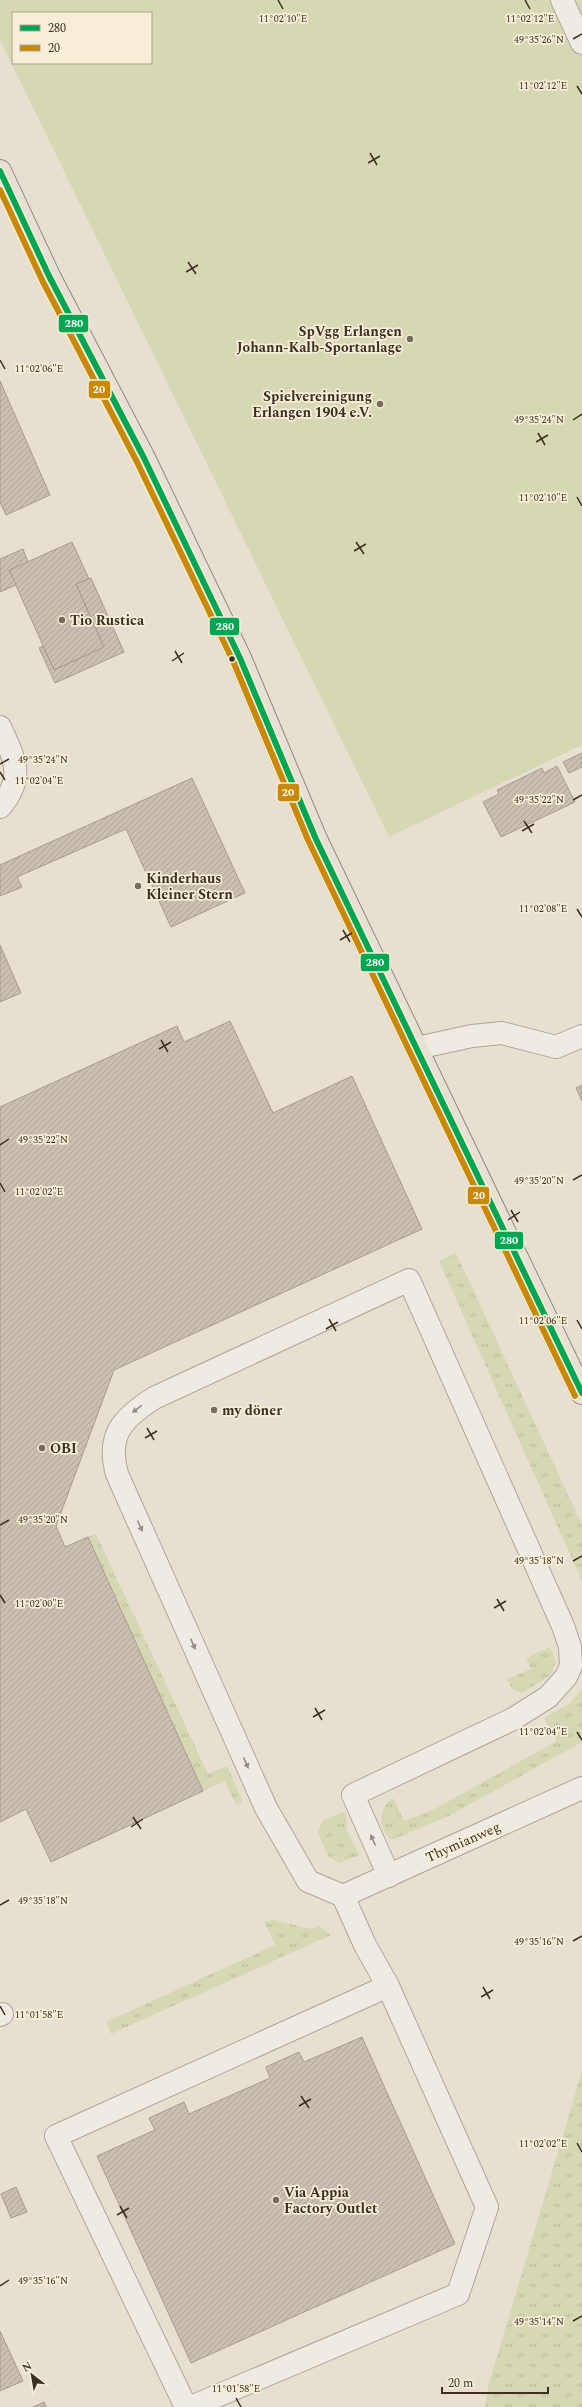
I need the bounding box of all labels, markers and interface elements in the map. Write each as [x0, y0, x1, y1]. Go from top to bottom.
text: 11°02'10"E [259, 11, 307, 27]
text: 11°02'12"E [506, 11, 554, 27]
legend [12, 12, 152, 64]
text: 280 [48, 19, 66, 38]
text: 49°35'26"N [514, 32, 564, 48]
text: 20 [48, 39, 60, 58]
text: 11°02'12"E [519, 78, 567, 94]
line badge: 280 [58, 314, 89, 333]
text: 280 [65, 315, 83, 332]
place label: SpVgg Erlangen Johann-Kalb-Sportanlage [237, 321, 402, 358]
marker: SpVgg Erlangen Johann-Kalb-Sportanlage [405, 334, 415, 344]
text: 11°02'06"E [15, 361, 63, 377]
line badge: 20 [88, 380, 111, 399]
text: 20 [93, 381, 105, 398]
place label: Spielvereinigung Erlangen 1904 e.V. [252, 386, 372, 423]
marker: Spielvereinigung Erlangen 1904 e.V. [375, 399, 385, 409]
text: 49°35'24"N [514, 412, 564, 428]
text: 11°02'10"E [519, 490, 567, 506]
place label: Tio Rustica [70, 610, 145, 631]
marker: Tio Rustica [57, 615, 67, 625]
line badge: 280 [209, 617, 240, 636]
text: 280 [216, 618, 234, 635]
unlabelled marker [227, 654, 237, 664]
text: 49°35'24"N [18, 752, 68, 768]
text: 11°02'04"E [15, 773, 63, 789]
line badge: 20 [277, 783, 300, 802]
text: 20 [282, 784, 294, 801]
text: 49°35'22"N [514, 792, 564, 808]
place label: Kinderhaus Kleiner Stern [146, 868, 233, 905]
marker: Kinderhaus Kleiner Stern [133, 881, 143, 891]
text: 11°02'08"E [519, 901, 567, 917]
line badge: 280 [360, 953, 390, 972]
text: 280 [366, 954, 384, 971]
text: 49°35'22"N [18, 1132, 68, 1148]
text: 49°35'20"N [514, 1173, 564, 1189]
text: 11°02'02"E [15, 1184, 63, 1200]
line badge: 20 [467, 1186, 490, 1205]
text: 20 [473, 1187, 485, 1204]
line badge: 280 [494, 1231, 524, 1250]
text: 280 [500, 1232, 518, 1249]
text: 11°02'06"E [519, 1313, 567, 1329]
place label: my döner [222, 1400, 282, 1421]
one-way arrow [132, 1405, 143, 1414]
marker: my döner [209, 1405, 219, 1415]
place label: OBI [50, 1438, 77, 1459]
marker: OBI [37, 1443, 47, 1453]
text: 49°35'20"N [18, 1512, 68, 1528]
one-way arrow [137, 1520, 143, 1531]
text: 49°35'18"N [514, 1553, 564, 1569]
text: 11°02'00"E [15, 1596, 63, 1612]
one-way arrow [190, 1639, 196, 1650]
text: 11°02'04"E [519, 1724, 567, 1740]
one-way arrow [243, 1757, 249, 1769]
street label: Thymianweg [422, 1816, 504, 1868]
one-way arrow [370, 1834, 376, 1846]
text: 49°35'18"N [18, 1893, 68, 1909]
text: 49°35'16"N [514, 1934, 564, 1950]
text: 11°01'58"E [15, 2007, 63, 2023]
text: 11°02'02"E [519, 2136, 567, 2152]
place label: Via Appia Factory Outlet [284, 2182, 378, 2219]
marker: Via Appia Factory Outlet [271, 2195, 281, 2205]
text: 49°35'16"N [18, 2273, 68, 2289]
text: 49°35'14"N [514, 2314, 564, 2330]
north arrow [12, 2355, 52, 2395]
text: N [19, 2357, 35, 2376]
scale bar [442, 2369, 548, 2395]
text: 20 m [448, 2374, 473, 2393]
text: 11°01'58"E [212, 2381, 260, 2397]

